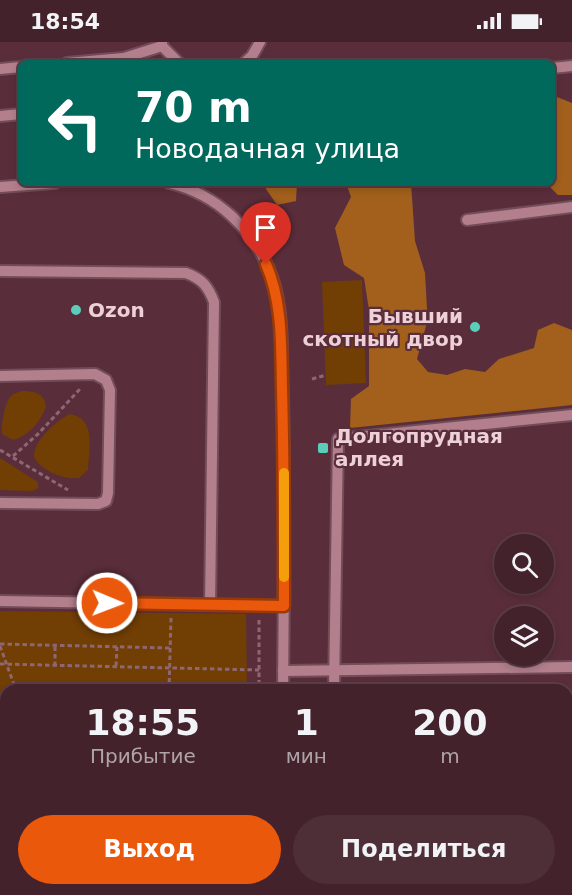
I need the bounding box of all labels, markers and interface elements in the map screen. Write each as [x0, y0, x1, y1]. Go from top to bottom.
text: 18:54 [30, 9, 100, 34]
text: 70 m [135, 83, 252, 132]
icon: left [36, 84, 114, 162]
text: Новодачная улица [135, 133, 400, 164]
pin [240, 202, 291, 264]
icon: arrive [249, 211, 282, 244]
place label: Ozon [88, 298, 145, 322]
marker: Ozon [69, 303, 83, 317]
place label: Бывший скотный двор [302, 304, 463, 351]
marker: Бывший скотный двор [468, 320, 482, 334]
place label: Долгопрудная аллея [335, 424, 503, 471]
marker: Долгопрудная аллея [316, 441, 330, 455]
map controls [494, 534, 554, 666]
button: search [494, 534, 554, 594]
position arrow [75, 571, 139, 635]
button: layers [494, 606, 554, 666]
text: 18:55 [86, 702, 200, 743]
text: 1 [294, 702, 319, 743]
text: 200 [412, 702, 487, 743]
text: Прибытие [90, 744, 196, 768]
text: мин [286, 744, 327, 768]
text: m [440, 744, 460, 768]
button: Выход [18, 815, 281, 884]
button: Поделиться [293, 815, 555, 884]

